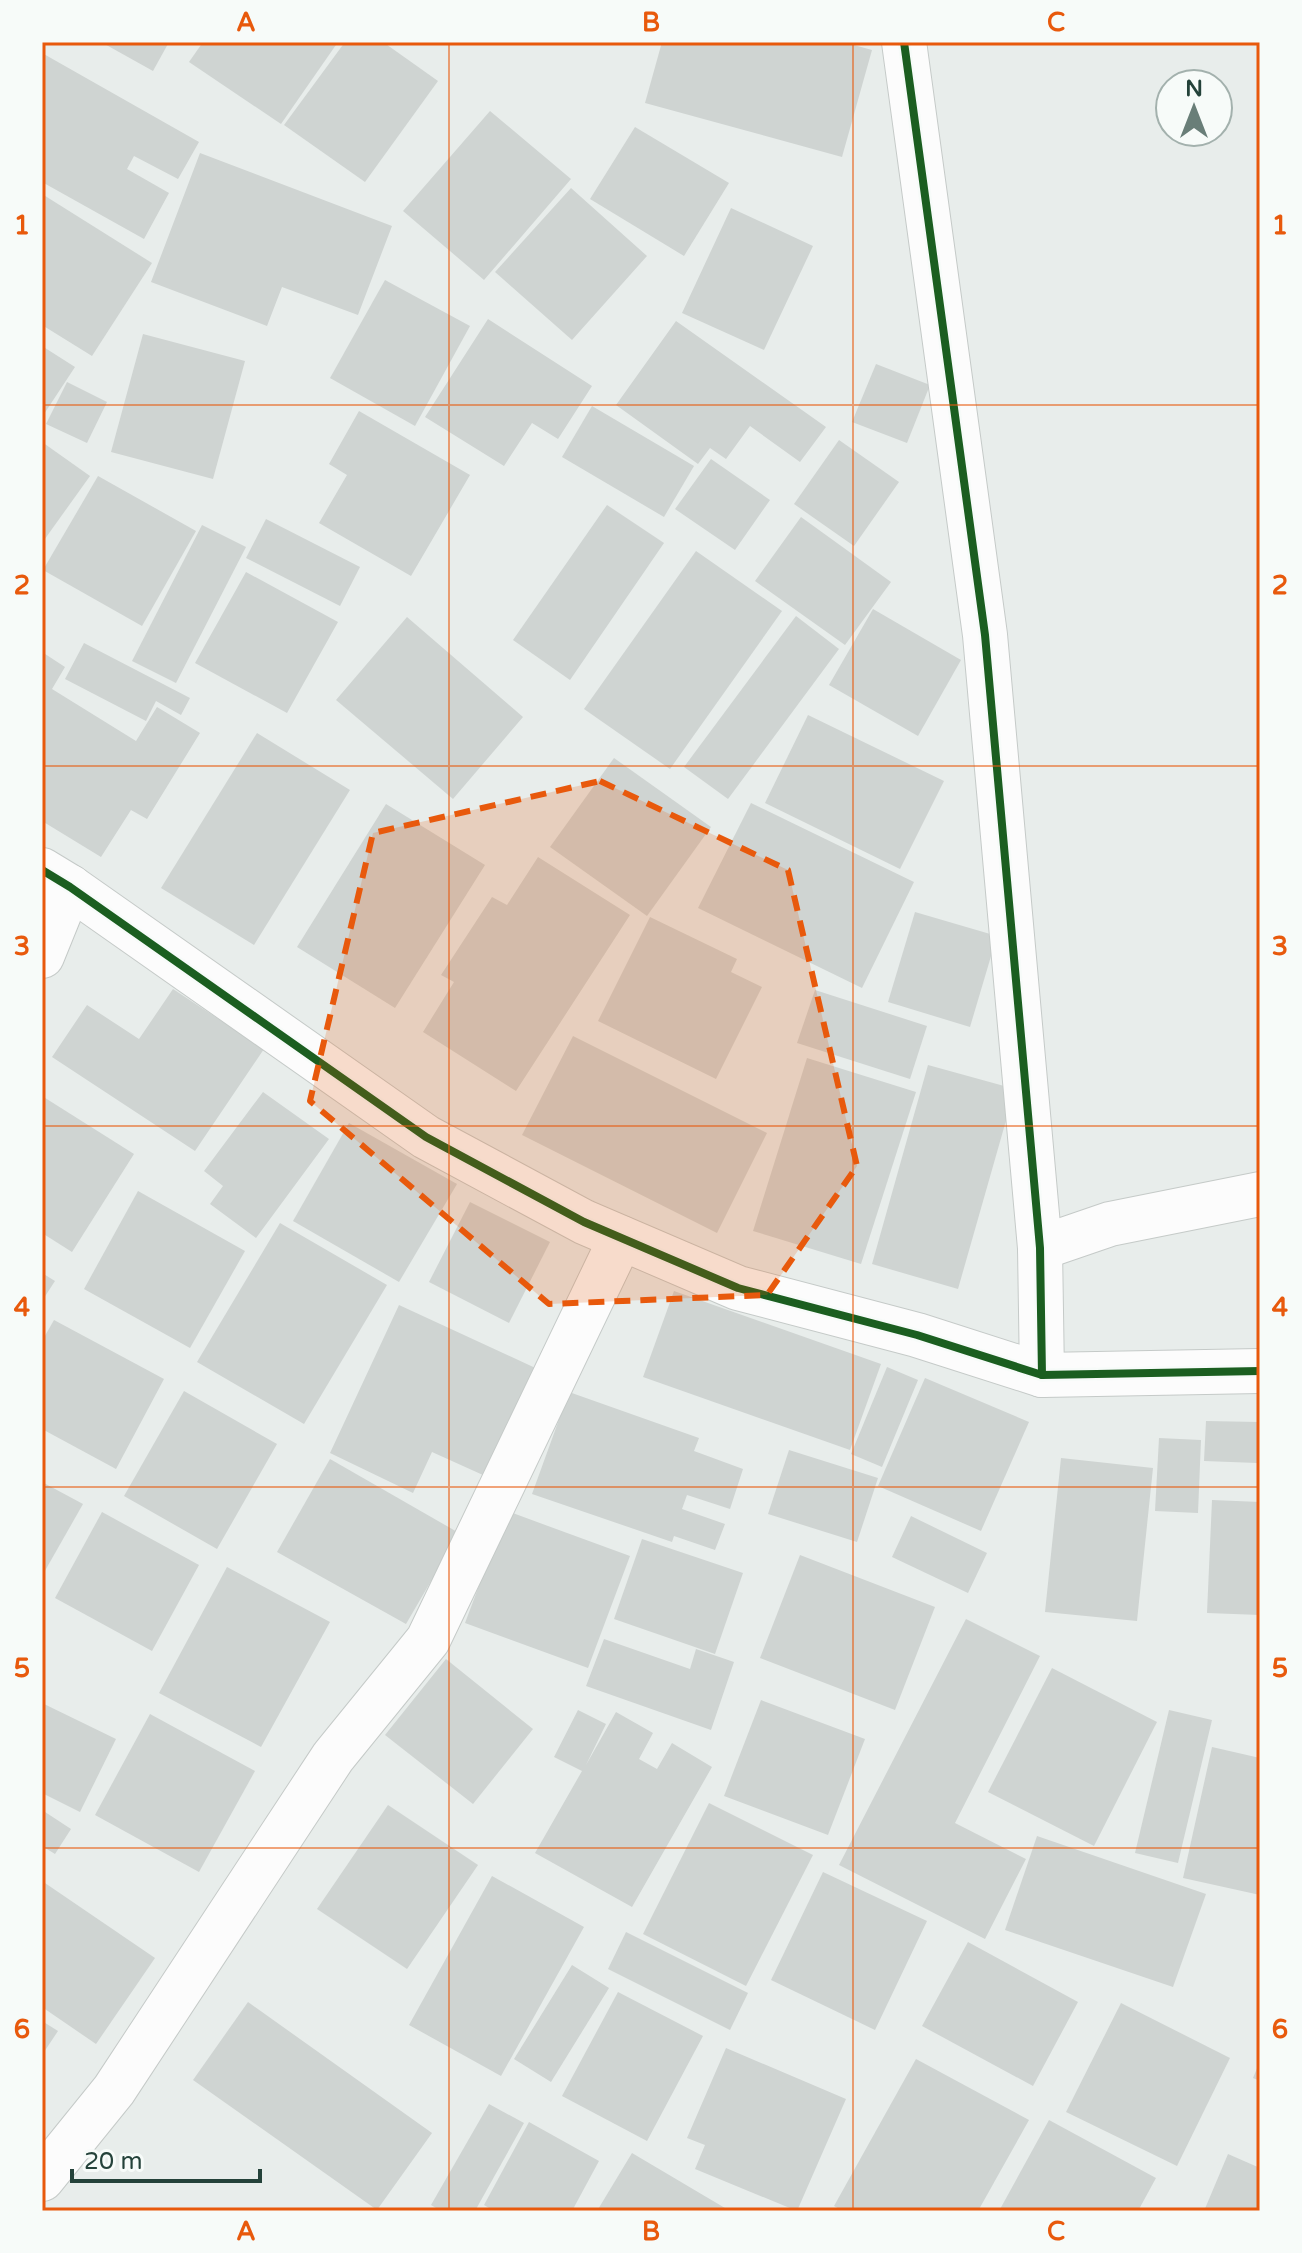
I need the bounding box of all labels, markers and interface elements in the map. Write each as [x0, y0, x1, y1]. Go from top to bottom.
text: A [236, 7, 256, 38]
text: B [642, 7, 660, 38]
text: C [1047, 7, 1065, 38]
north arrow [1154, 68, 1234, 148]
text: N [1185, 76, 1203, 102]
text: 1 [14, 210, 30, 241]
text: 1 [1272, 210, 1288, 241]
text: 2 [14, 570, 30, 601]
text: 2 [1272, 570, 1288, 601]
text: 3 [14, 931, 30, 962]
text: 3 [1272, 931, 1288, 962]
text: 4 [14, 1292, 30, 1323]
text: 4 [1272, 1292, 1288, 1323]
text: 5 [14, 1653, 30, 1684]
text: 5 [1272, 1653, 1288, 1684]
text: 6 [14, 2014, 30, 2045]
text: 6 [1272, 2014, 1288, 2045]
scale bar [72, 2133, 260, 2183]
text: 20 m [84, 2147, 142, 2176]
text: A [236, 2216, 256, 2247]
text: B [642, 2216, 660, 2247]
text: C [1047, 2216, 1065, 2247]

